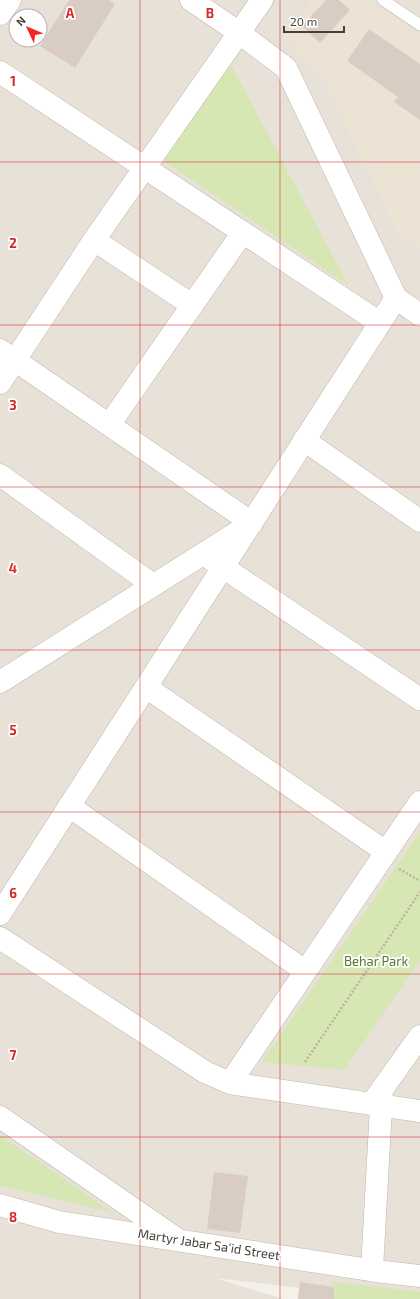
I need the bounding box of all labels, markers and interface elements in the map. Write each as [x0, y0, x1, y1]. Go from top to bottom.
text: A [66, 5, 75, 21]
text: B [206, 5, 214, 21]
north arrow [8, 8, 48, 48]
scale bar [284, 8, 344, 34]
text: N [13, 13, 28, 28]
text: 20 m [290, 14, 317, 28]
text: 1 [10, 73, 16, 89]
text: 2 [9, 235, 17, 251]
text: 3 [9, 397, 17, 413]
text: 4 [9, 560, 17, 576]
text: 5 [9, 722, 17, 738]
text: 6 [9, 885, 17, 901]
park label: Behar Park [344, 953, 408, 969]
text: 7 [10, 1047, 17, 1063]
text: 8 [9, 1209, 17, 1225]
street label: Martyr Jabar Sa'id Street [137, 1225, 281, 1263]

